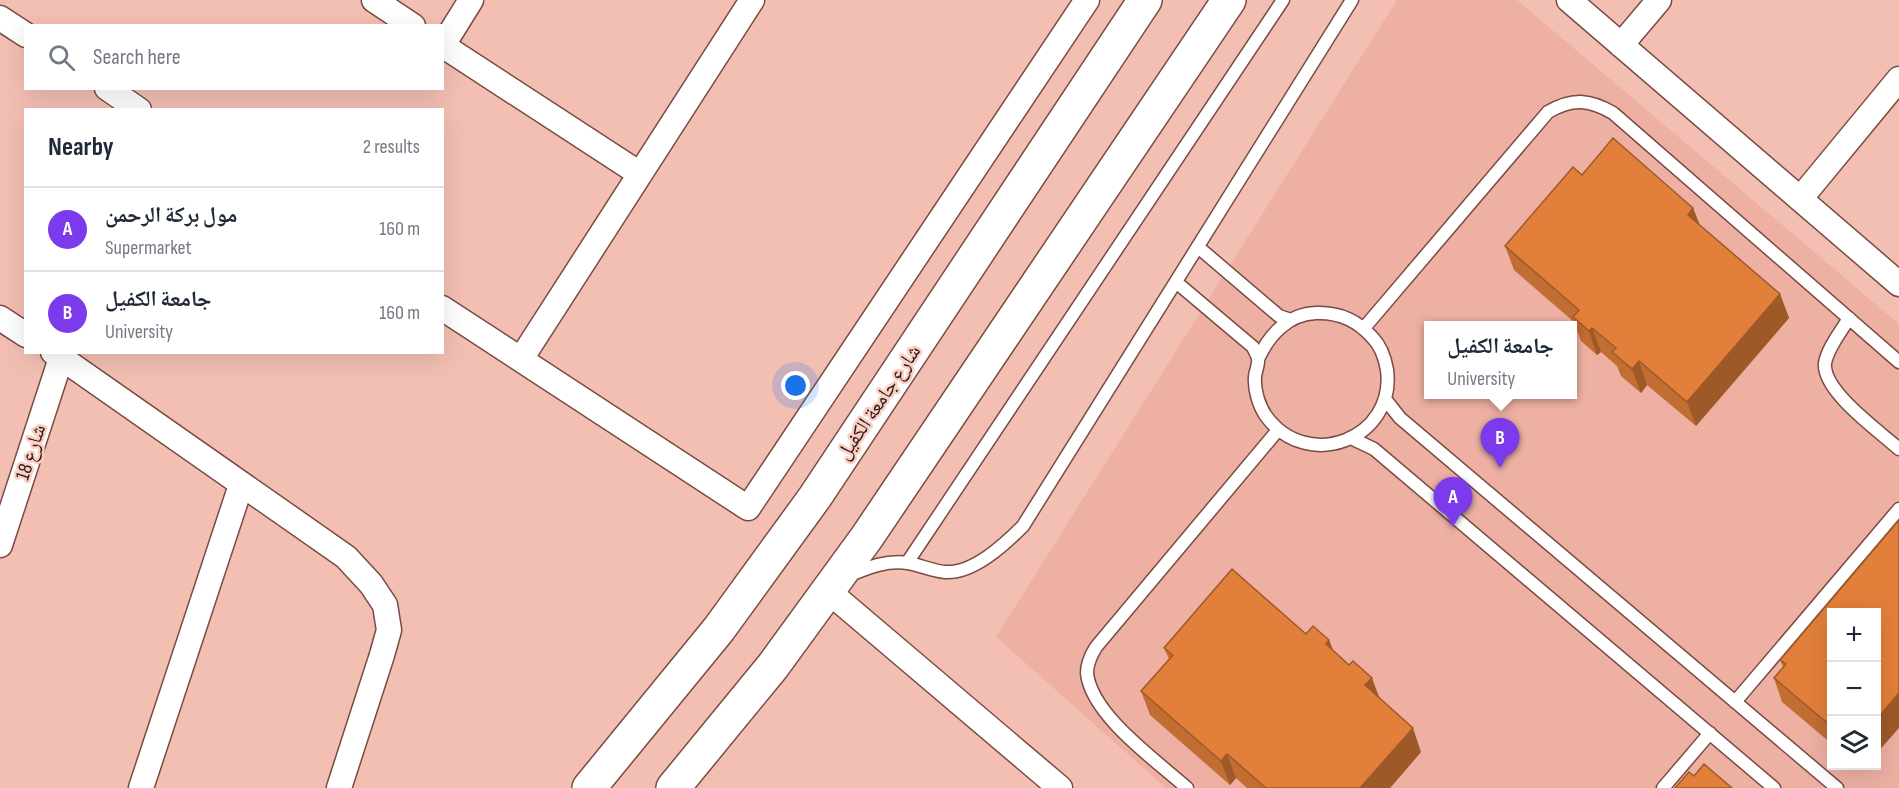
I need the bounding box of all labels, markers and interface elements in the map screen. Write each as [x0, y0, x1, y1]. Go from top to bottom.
search box [24, 24, 444, 90]
icon: search [45, 41, 78, 74]
text: Search here [93, 44, 180, 71]
text: Nearby [48, 132, 114, 163]
text: 2 results [363, 135, 420, 159]
text: مول بركة الرحمن [105, 202, 237, 229]
text: A [63, 217, 72, 241]
text: 160 m [379, 217, 420, 241]
text: Supermarket [105, 236, 192, 260]
text: جامعة الكفيل [105, 286, 211, 313]
text: B [63, 301, 72, 325]
text: 160 m [379, 301, 420, 325]
text: University [105, 320, 173, 344]
popup [1424, 321, 1577, 399]
text: جامعة الكفيل [1447, 333, 1554, 360]
street label: شارع جامعة الكفيل [832, 340, 926, 465]
text: University [1447, 367, 1515, 391]
your location [781, 371, 810, 400]
pin: B [1480, 418, 1520, 468]
street label: شارع 18 [11, 422, 51, 483]
pin: A [1434, 478, 1472, 527]
map controls [1827, 608, 1881, 770]
button: + [1827, 608, 1881, 662]
button: − [1827, 662, 1881, 716]
button: layers [1827, 716, 1881, 770]

